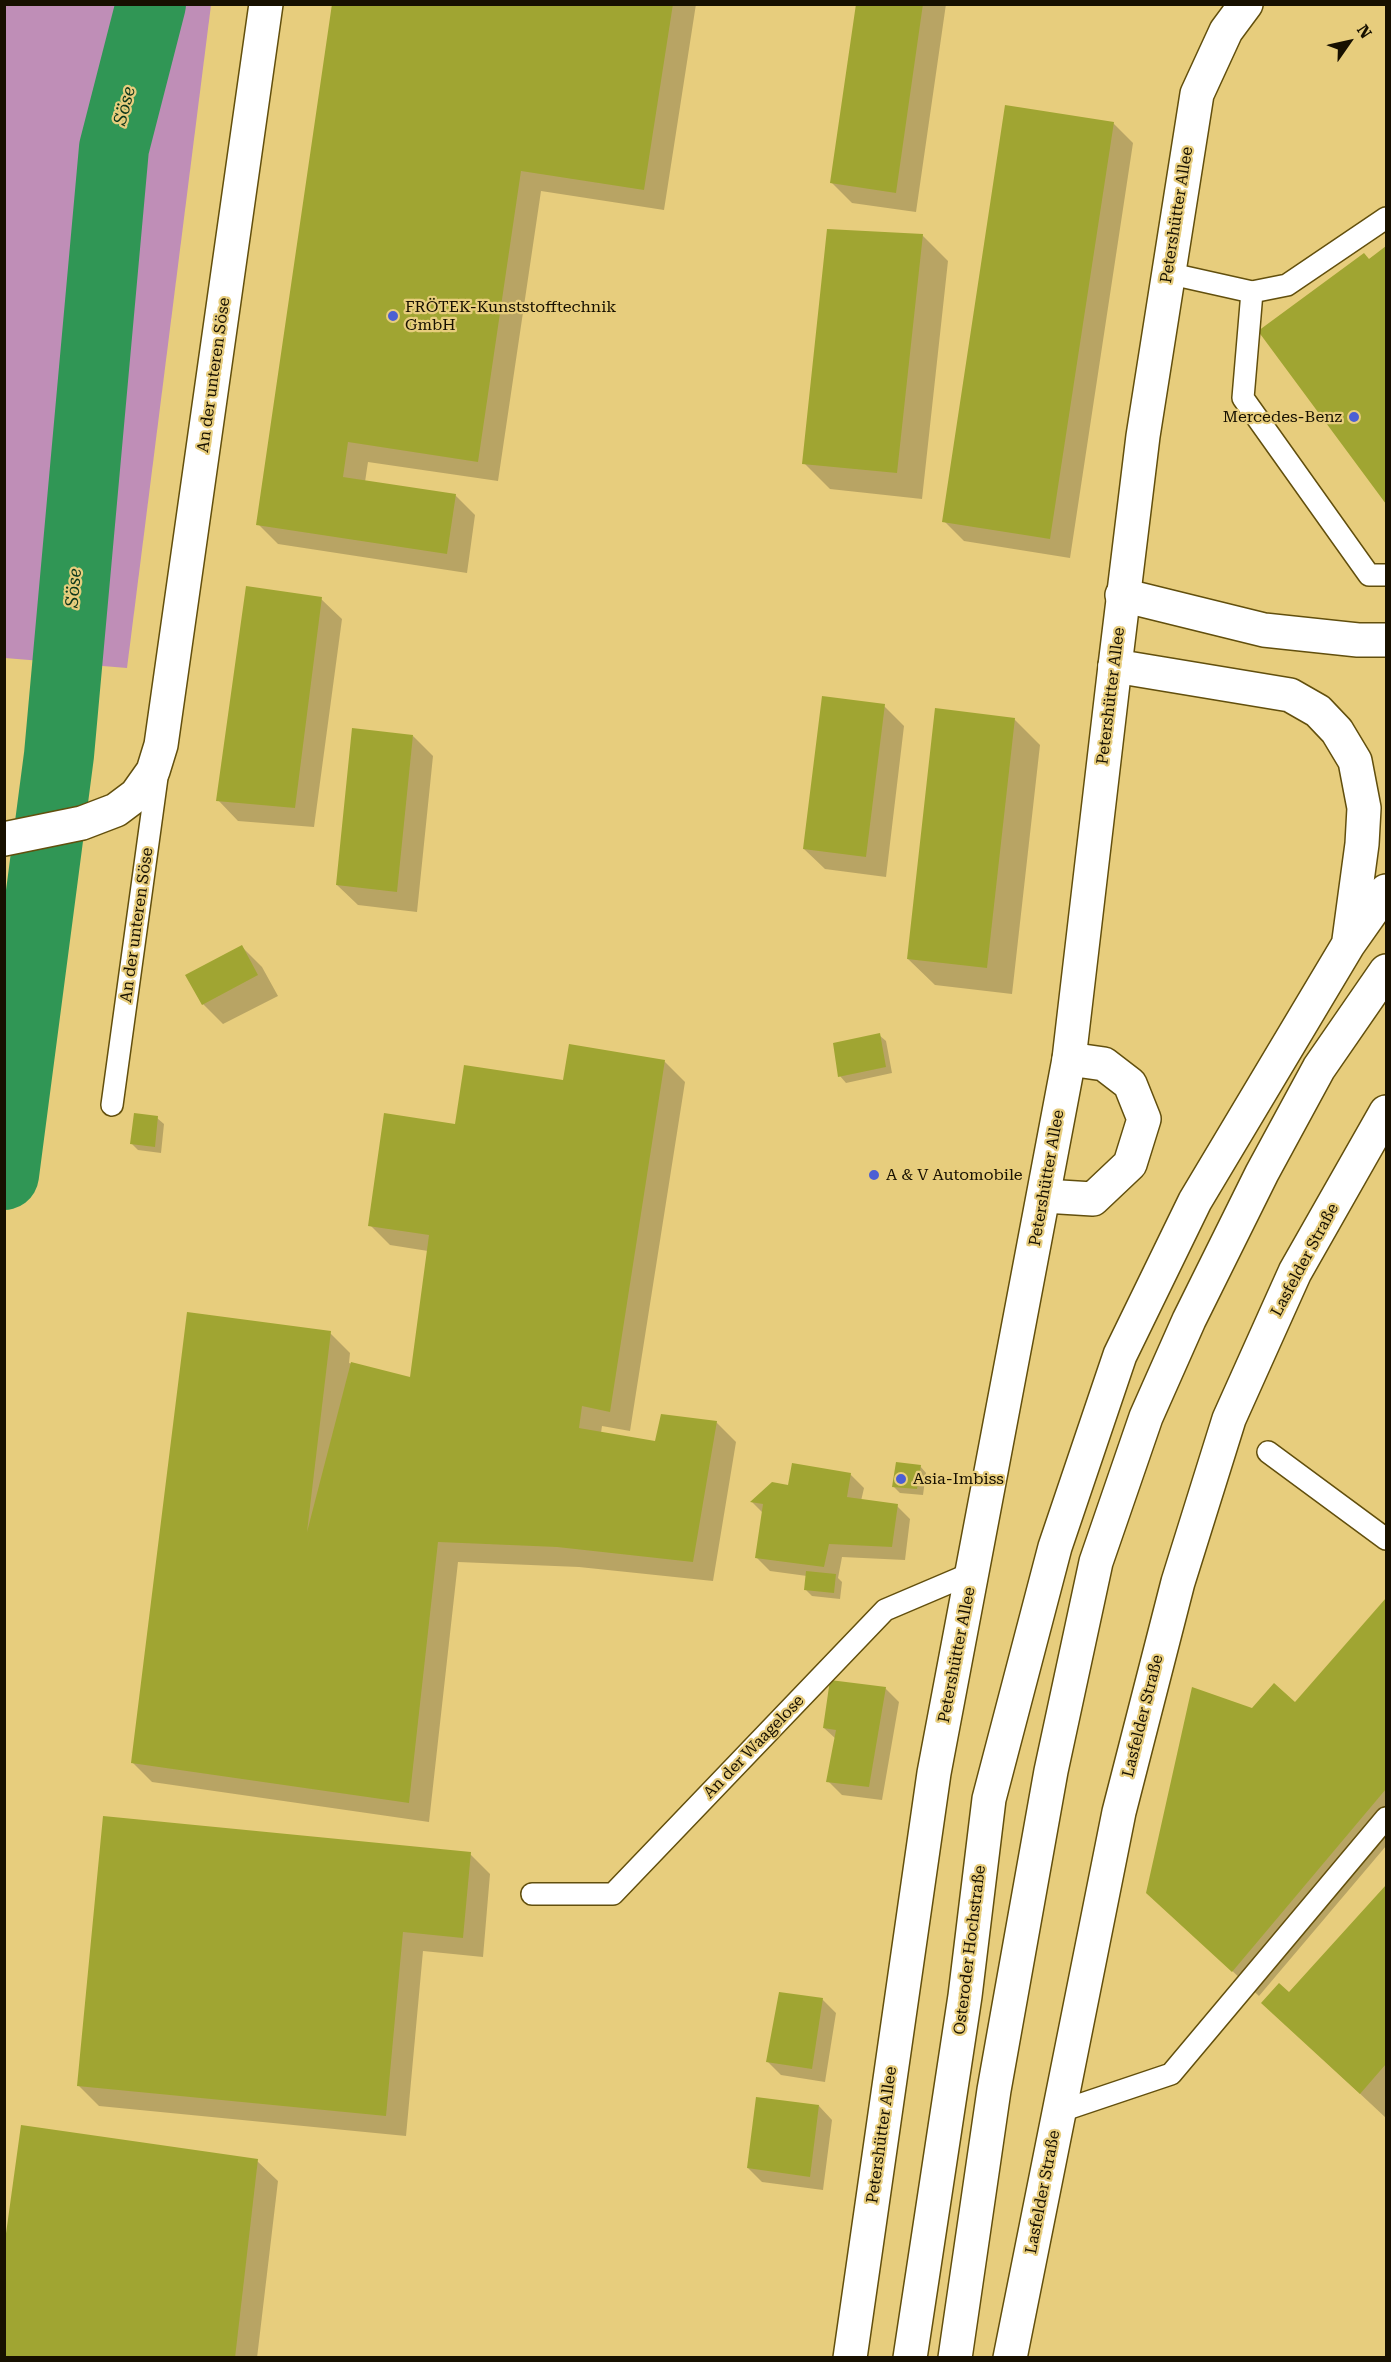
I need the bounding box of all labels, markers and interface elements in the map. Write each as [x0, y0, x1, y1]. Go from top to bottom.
north arrow [1319, 12, 1379, 72]
text: N [1353, 21, 1376, 42]
water label: Söse [110, 84, 140, 128]
street label: Petershütter Allee [1157, 145, 1197, 285]
street label: An der unteren Söse [194, 296, 234, 454]
place label: FRÖTEK-Kunststofftechnik GmbH [405, 297, 616, 335]
marker: FRÖTEK-Kunststofftechnik GmbH [386, 309, 400, 323]
place label: Mercedes-Benz [1223, 407, 1342, 427]
marker: Mercedes-Benz [1347, 410, 1361, 424]
water label: Söse [62, 568, 86, 608]
street label: Petershütter Allee [1093, 626, 1129, 766]
street label: An der unteren Söse [117, 846, 157, 1004]
street label: Petershütter Allee [1026, 1108, 1068, 1248]
place label: A & V Automobile [886, 1165, 1023, 1185]
marker: A & V Automobile [867, 1168, 881, 1182]
street label: Lasfelder Straße [1267, 1200, 1343, 1320]
place label: Asia-Imbiss [913, 1469, 1004, 1489]
marker: Asia-Imbiss [894, 1472, 908, 1486]
street label: Petershütter Allee [934, 1585, 980, 1725]
street label: Lasfelder Straße [1119, 1653, 1167, 1779]
street label: An der Waagelose [700, 1691, 808, 1803]
street label: Osteroder Hochstraße [950, 1864, 990, 2036]
street label: Petershütter Allee [863, 2065, 901, 2205]
street label: Lasfelder Straße [1022, 2129, 1064, 2255]

